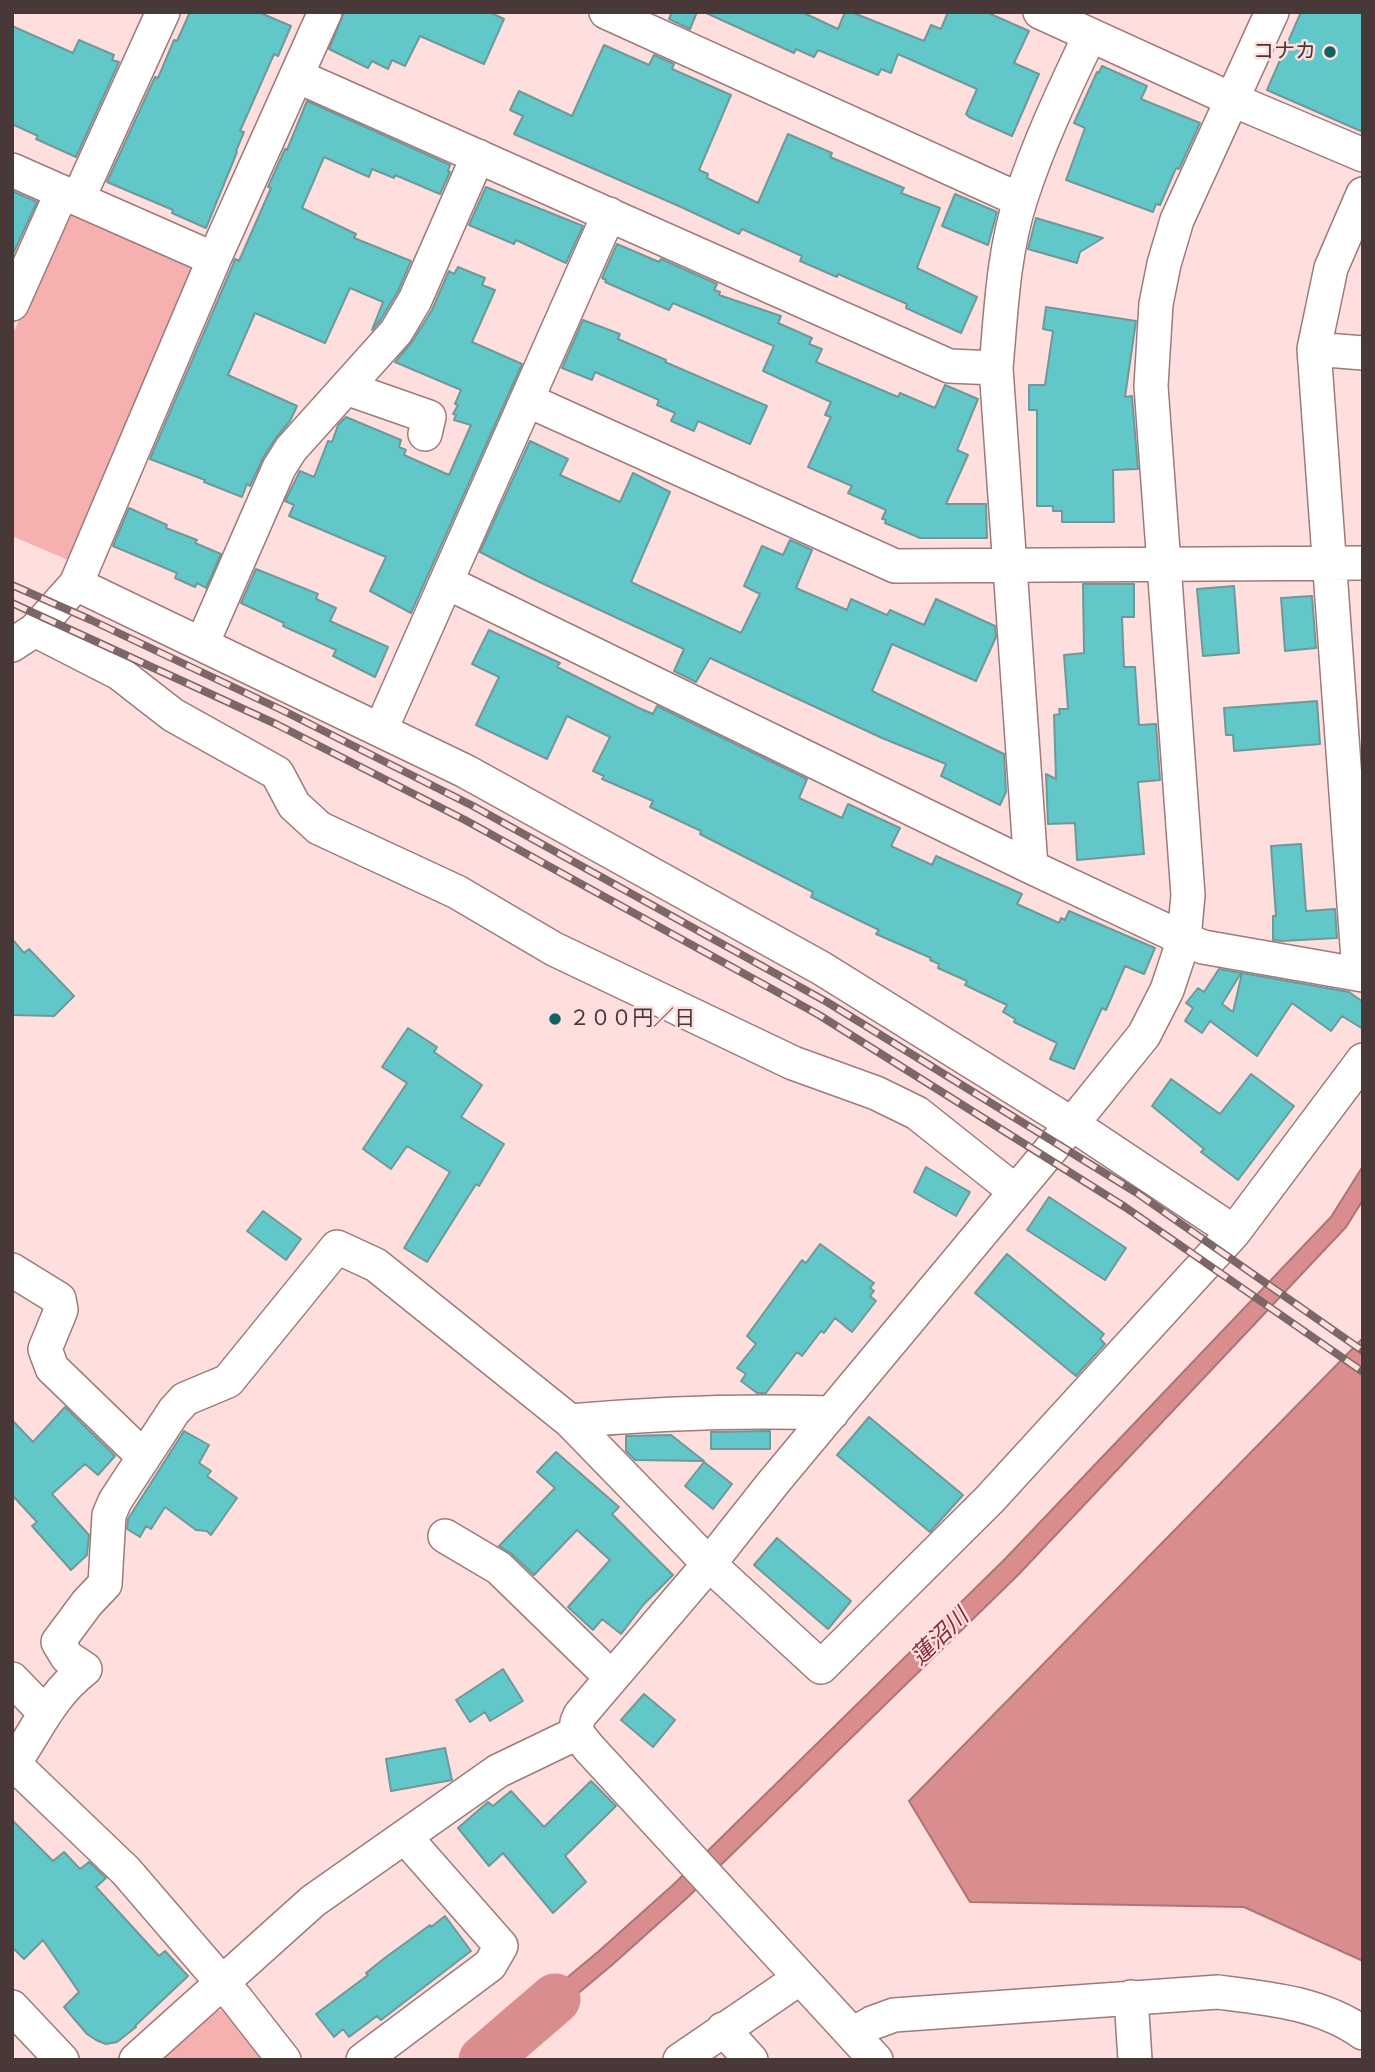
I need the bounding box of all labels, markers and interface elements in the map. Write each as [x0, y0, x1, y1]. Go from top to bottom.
place label: コナカ [1253, 39, 1316, 65]
marker: コナカ [1322, 44, 1338, 60]
place label: ２００円／日 [569, 1006, 695, 1032]
marker: ２００円／日 [547, 1011, 563, 1027]
water label: 蓮沼川 [906, 1603, 974, 1671]

